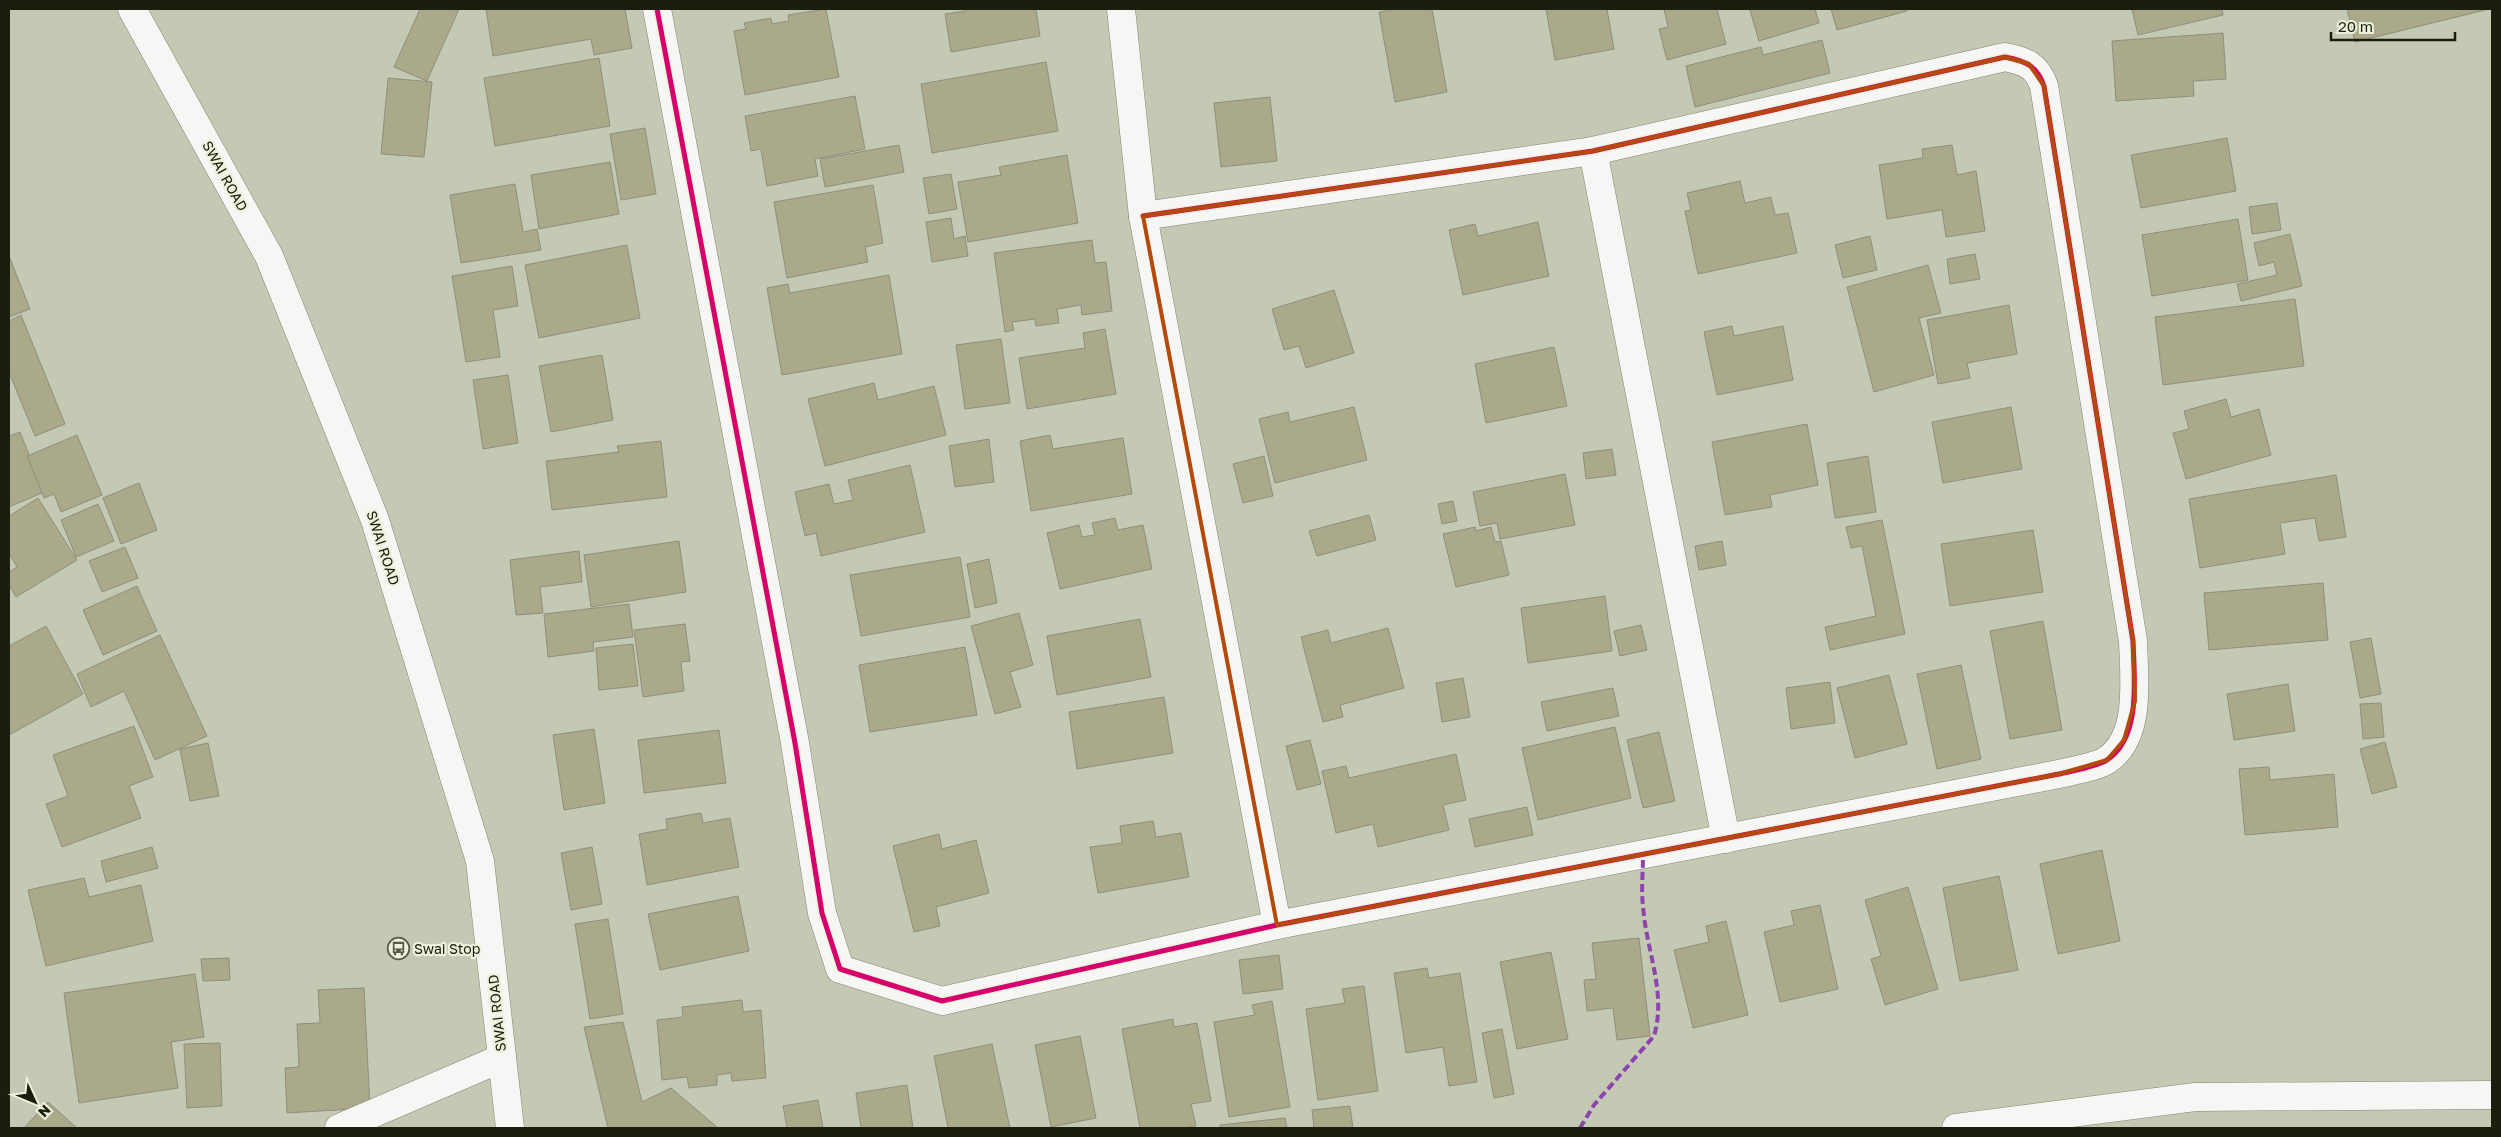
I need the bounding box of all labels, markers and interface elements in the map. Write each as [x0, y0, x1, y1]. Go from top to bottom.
scale bar [2331, 10, 2455, 42]
text: 20 m [2338, 17, 2373, 35]
street label: SWAI ROAD [199, 138, 252, 214]
street label: SWAI ROAD [363, 508, 404, 587]
bus stop icon: Swai Stop [386, 937, 410, 961]
place label: Swai Stop [414, 940, 480, 957]
street label: SWAI ROAD [484, 974, 509, 1052]
north arrow [10, 1077, 60, 1127]
text: N [35, 1102, 55, 1121]

